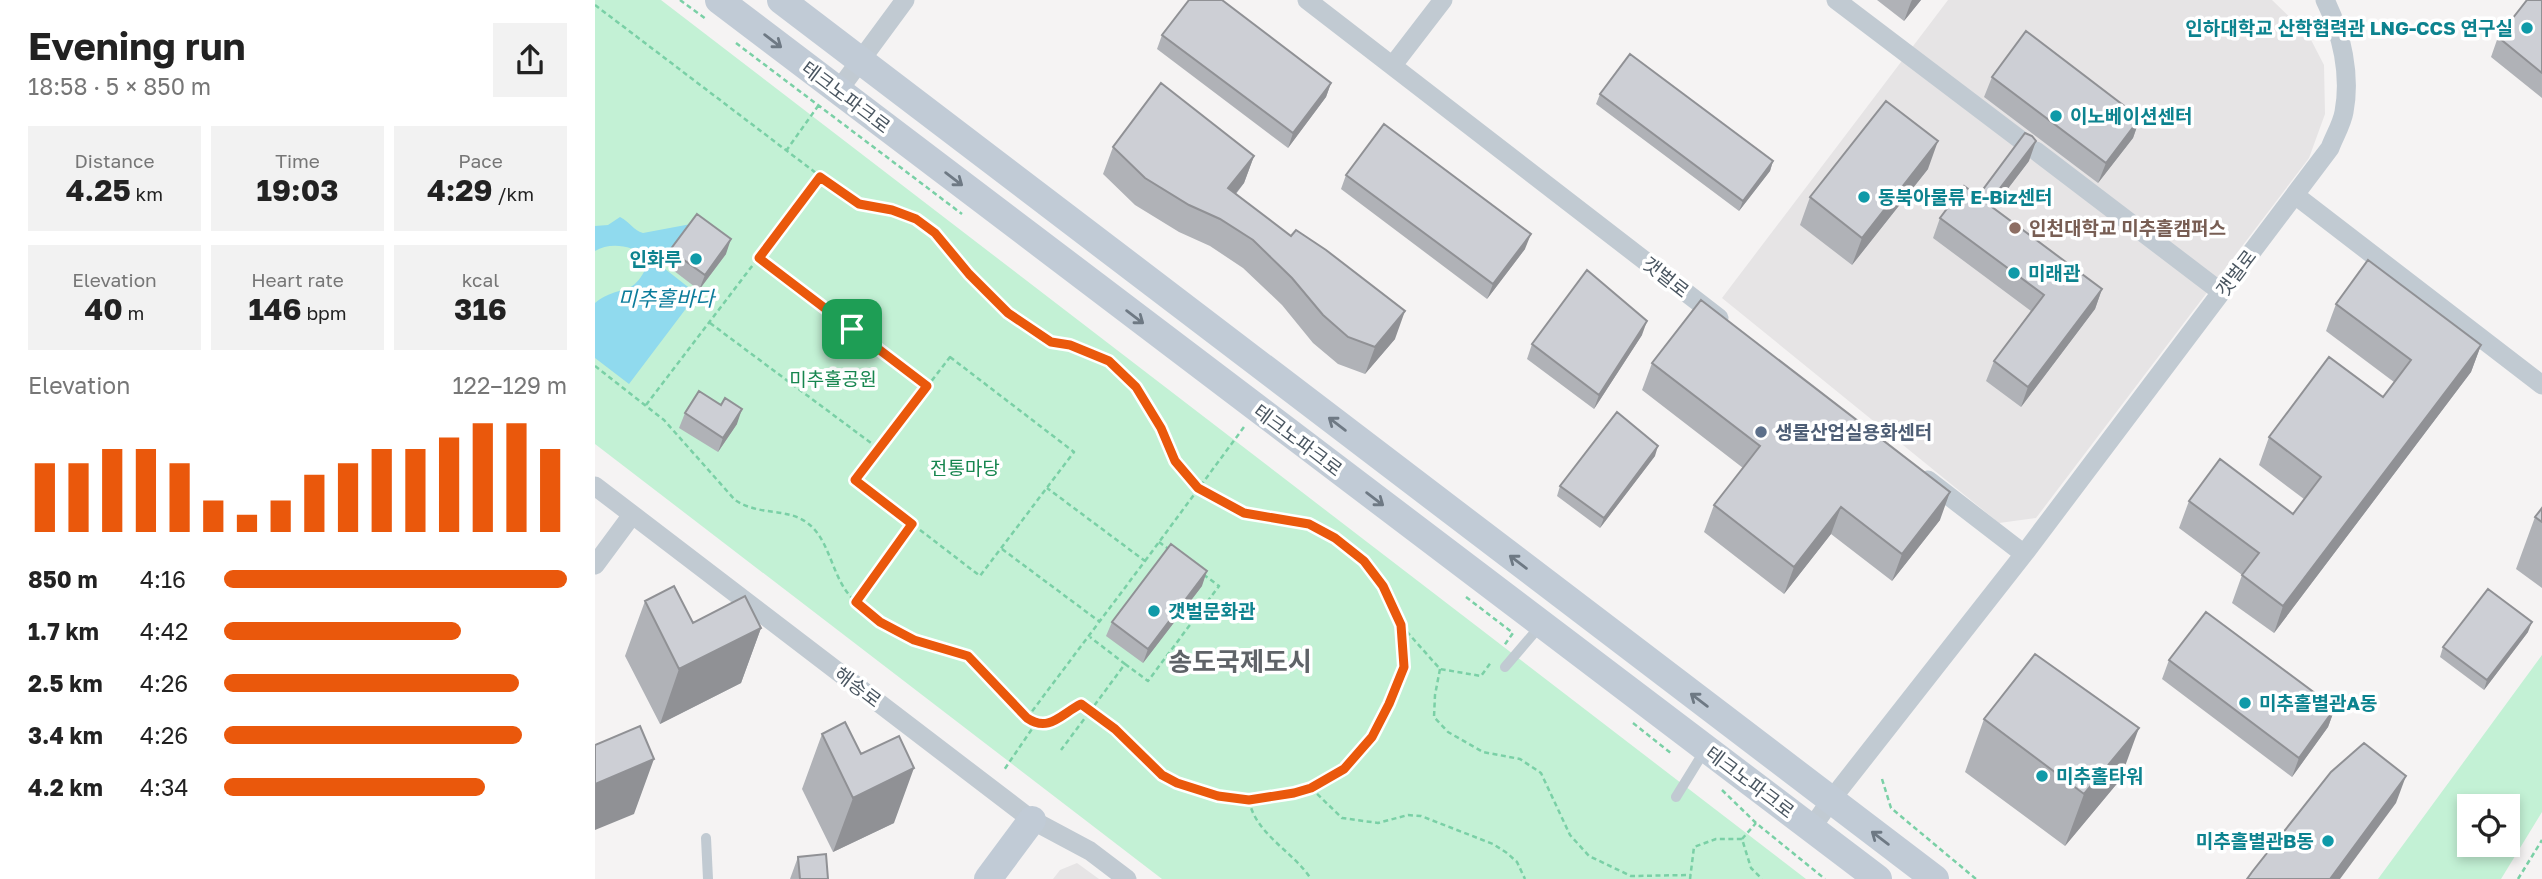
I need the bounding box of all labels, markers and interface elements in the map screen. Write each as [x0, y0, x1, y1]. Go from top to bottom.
place label: 인하대학교 산학협력관 LNG-CCS 연구실 [2185, 16, 2513, 39]
marker: 인하대학교 산학협력관 LNG-CCS 연구실 [2519, 20, 2535, 36]
text: Evening run [28, 23, 246, 68]
button: share [493, 23, 567, 97]
one-way arrow [763, 34, 782, 49]
street label: 테크노파크로 [797, 56, 895, 137]
text: 18:58 · 5 × 850 m [28, 72, 211, 100]
place label: 이노베이션센터 [2070, 104, 2192, 127]
marker: 이노베이션센터 [2048, 108, 2064, 124]
text: Distance [75, 149, 154, 172]
text: Time [275, 149, 320, 172]
text: Pace [458, 149, 503, 172]
text: 4.25 [66, 172, 131, 208]
text: 19:03 [257, 172, 338, 208]
text: 4:29 [427, 172, 493, 208]
one-way arrow [944, 172, 963, 187]
text: km [131, 182, 163, 205]
text: /km [493, 182, 534, 205]
place label: 동북아물류 E-Biz센터 [1878, 185, 2052, 208]
marker: 동북아물류 E-Biz센터 [1856, 189, 1872, 205]
place label: 인천대학교 미추홀캠퍼스 [2029, 216, 2226, 239]
marker: 인천대학교 미추홀캠퍼스 [2007, 220, 2023, 236]
street label: 갯벌로 [2211, 245, 2261, 301]
place label: 인화루 [630, 247, 682, 270]
marker: 인화루 [688, 251, 704, 267]
street label: 갯벌로 [1639, 251, 1694, 302]
place label: 미래관 [2028, 261, 2081, 284]
marker: 미래관 [2006, 265, 2022, 281]
text: Elevation [72, 268, 157, 291]
text: Heart rate [251, 268, 344, 291]
text: kcal [462, 268, 499, 291]
water label: 미추홀바다 [618, 285, 717, 311]
text: 40 [85, 291, 123, 327]
text: 146 [248, 291, 302, 327]
text: 316 [454, 291, 507, 327]
pin [822, 299, 882, 359]
text: m [123, 301, 144, 324]
text: bpm [302, 301, 347, 324]
one-way arrow [1126, 309, 1144, 324]
icon: arrive [833, 310, 871, 348]
park label: 미추홀공원 [789, 367, 877, 390]
text: Elevation [28, 371, 130, 399]
text: 122–129 m [452, 371, 567, 399]
street label: 테크노파크로 [1249, 399, 1347, 480]
one-way arrow [1328, 417, 1347, 432]
place label: 생물산업실용화센터 [1775, 420, 1932, 443]
marker: 생물산업실용화센터 [1753, 424, 1769, 440]
park label: 전통마당 [930, 456, 1000, 479]
one-way arrow [1365, 491, 1384, 506]
one-way arrow [1510, 554, 1528, 569]
text: 850 m [28, 565, 98, 593]
text: 4:16 [140, 565, 186, 593]
place label: 갯벌문화관 [1168, 599, 1256, 622]
marker: 갯벌문화관 [1146, 603, 1162, 619]
text: 1.7 km [28, 617, 99, 645]
text: 4:42 [140, 617, 188, 645]
district label: 송도국제도시 [1168, 646, 1312, 677]
street label: 해송로 [830, 662, 886, 712]
text: 2.5 km [28, 669, 103, 697]
text: 4:26 [140, 669, 188, 697]
place label: 미추홀별관A동 [2259, 691, 2377, 714]
one-way arrow [1691, 692, 1709, 707]
marker: 미추홀별관A동 [2237, 695, 2253, 711]
text: 3.4 km [28, 721, 103, 749]
text: 4:26 [140, 721, 188, 749]
street label: 테크노파크로 [1701, 741, 1799, 822]
place label: 미추홀타워 [2056, 764, 2143, 787]
marker: 미추홀타워 [2034, 768, 2050, 784]
text: 4.2 km [28, 773, 103, 801]
text: 4:34 [140, 773, 188, 801]
map controls [2457, 794, 2520, 857]
button: locate [2457, 794, 2520, 857]
place label: 미추홀별관B동 [2196, 829, 2314, 852]
one-way arrow [1872, 830, 1890, 845]
marker: 미추홀별관B동 [2320, 833, 2336, 849]

